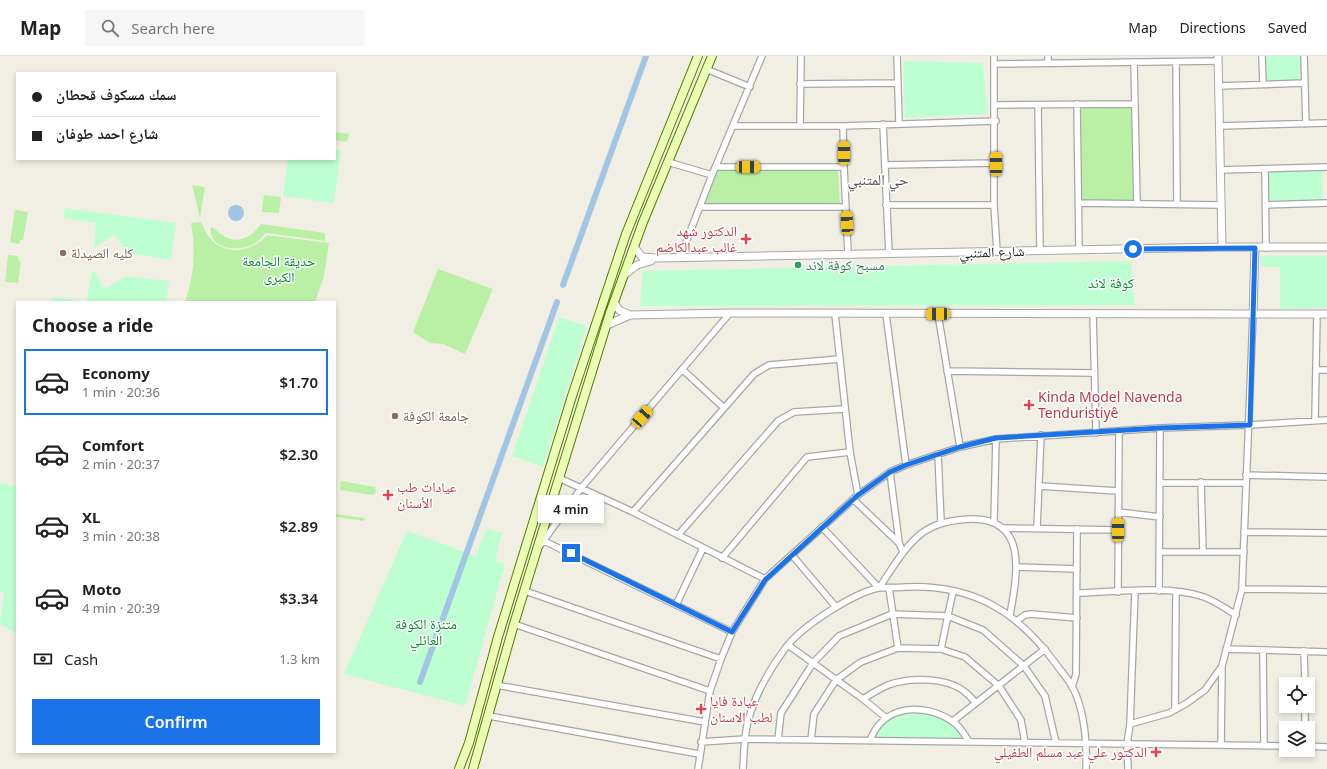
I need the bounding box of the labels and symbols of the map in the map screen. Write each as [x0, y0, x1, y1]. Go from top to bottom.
car [838, 141, 850, 165]
car [990, 152, 1002, 176]
car [736, 161, 760, 173]
district label: حي المتنبي [847, 169, 909, 192]
car [840, 211, 854, 235]
place label: الدكتور شهد غالب عبدالكاضم [656, 221, 737, 257]
marker: الدكتور شهد غالب عبدالكاضم [740, 233, 752, 245]
route start [1124, 240, 1142, 258]
street label: شارع المتنبي [959, 241, 1025, 265]
place label: كليه الصيدلة [71, 243, 134, 262]
marker: كليه الصيدلة [58, 248, 68, 258]
park label: حديقة الجامعة الكبرى [242, 251, 316, 286]
place label: مسبح كوفة لاند [806, 255, 885, 275]
marker: مسبح كوفة لاند [793, 260, 803, 270]
park label: كوفة لاند [1088, 273, 1134, 292]
car [926, 308, 950, 320]
place label: Kinda Model Navenda Tenduristiyê [1038, 387, 1183, 422]
marker: Kinda Model Navenda Tenduristiyê [1023, 399, 1035, 411]
car [630, 404, 654, 430]
place label: جامعة الكوفة [403, 406, 469, 425]
marker: جامعة الكوفة [390, 411, 400, 421]
place label: عيادات طب الأسنان [397, 477, 457, 512]
marker: عيادات طب الأسنان [382, 489, 394, 501]
callout: 4 min [538, 495, 604, 523]
car [1112, 518, 1124, 542]
route end [562, 544, 580, 562]
park label: متنزة الكوفة العائلي [395, 614, 457, 652]
place label: عيادة فايا لطب الاسنان [710, 691, 773, 726]
marker: عيادة فايا لطب الاسنان [695, 703, 707, 715]
place label: الدكتور علي عبد مسلم الطفيلي [994, 742, 1147, 764]
marker: الدكتور علي عبد مسلم الطفيلي [1150, 746, 1162, 758]

